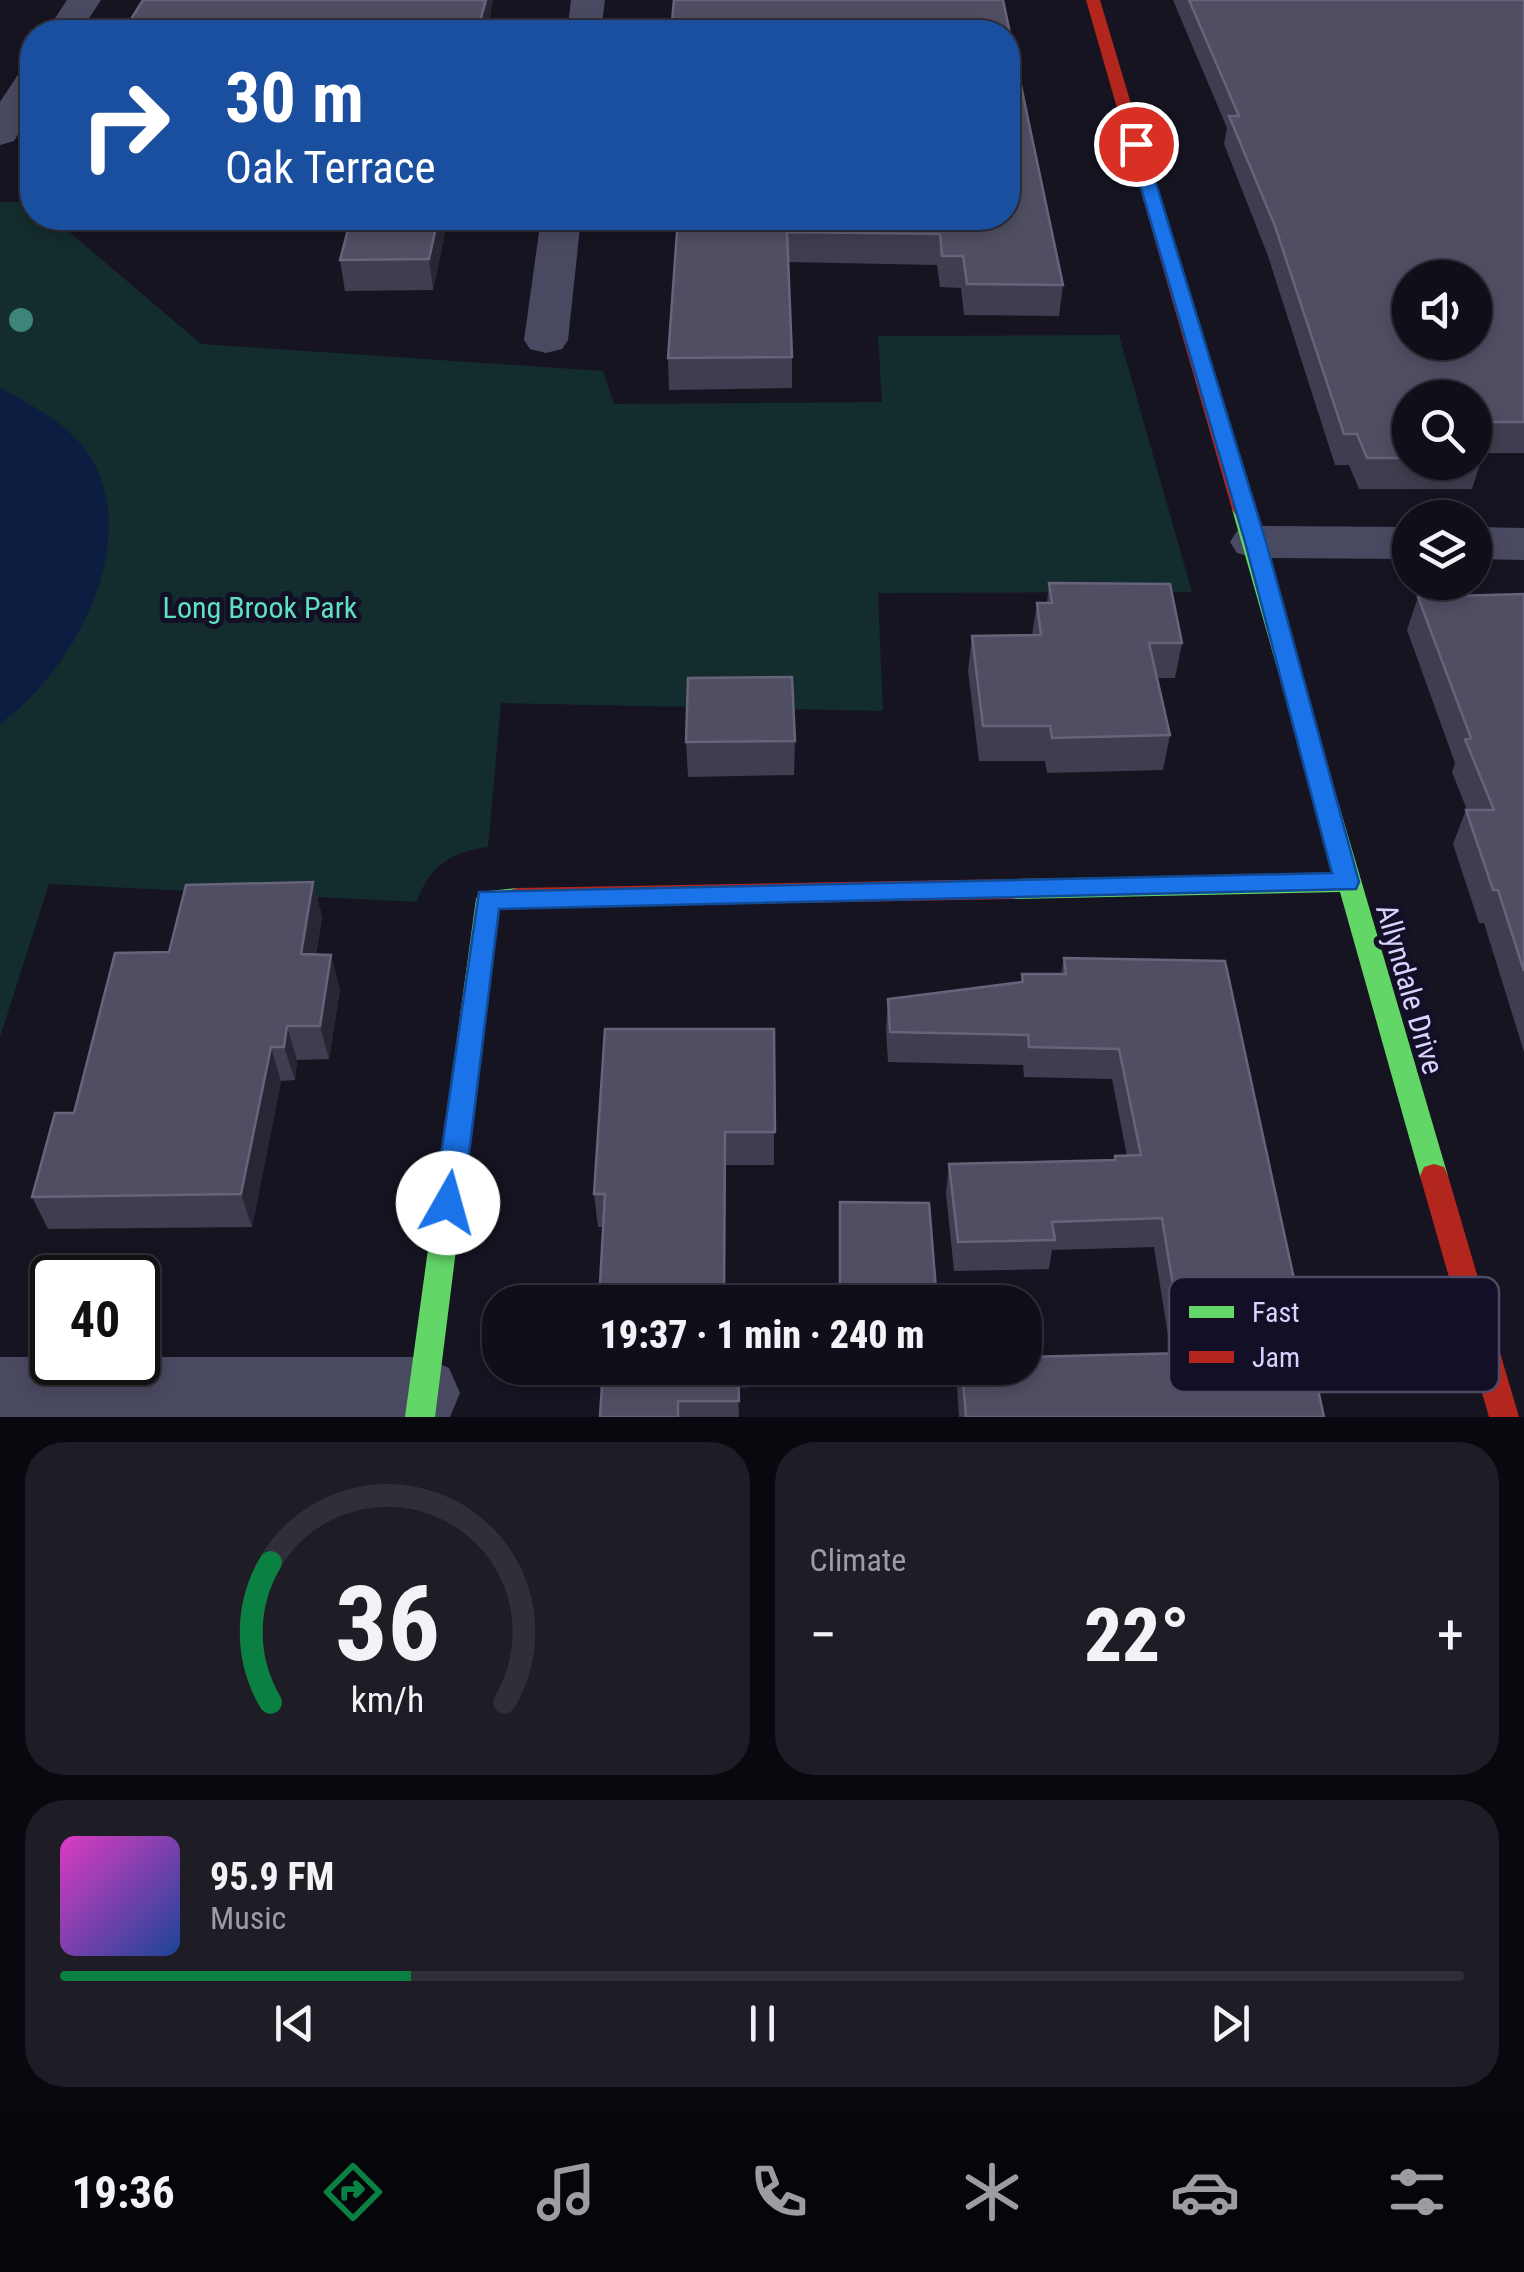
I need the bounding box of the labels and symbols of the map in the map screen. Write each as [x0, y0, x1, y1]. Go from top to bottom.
pin [1094, 102, 1179, 187]
park label: Long Brook Park [163, 590, 358, 625]
street label: Allyndale Drive [1369, 900, 1451, 1078]
position arrow [396, 1151, 500, 1255]
speed limit sign: 40 [30, 1255, 160, 1385]
legend [1169, 1277, 1499, 1392]
text: Fast [1252, 1296, 1299, 1329]
text: Jam [1252, 1341, 1300, 1374]

